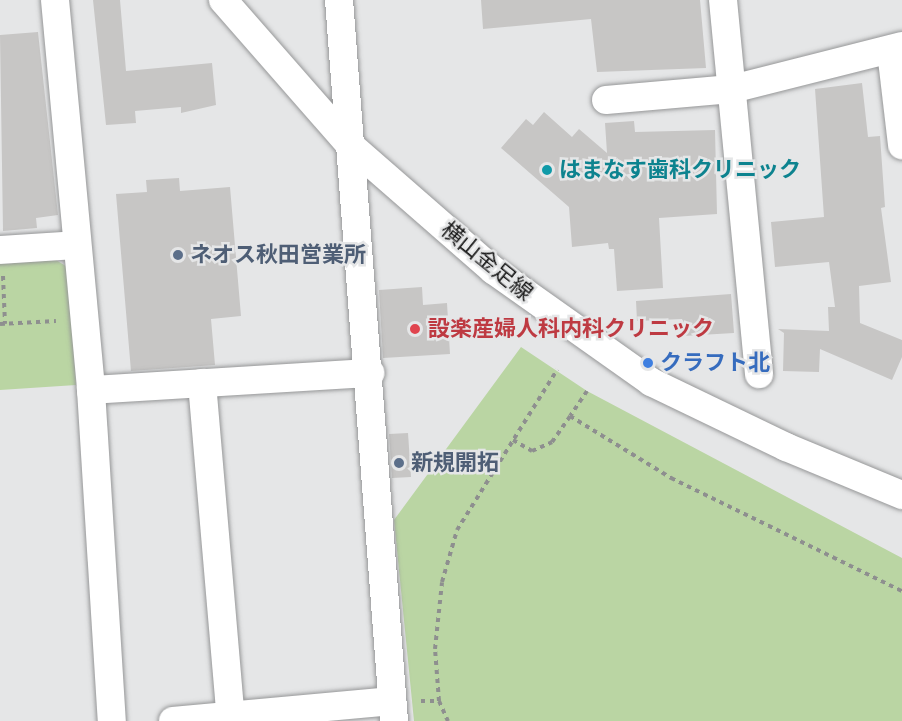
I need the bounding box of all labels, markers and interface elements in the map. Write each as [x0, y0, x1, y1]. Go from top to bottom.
place label: はまなす歯科クリニック [559, 157, 801, 183]
marker: はまなす歯科クリニック [540, 163, 554, 177]
street label: 横山金足線 [436, 216, 538, 306]
place label: ネオス秋田営業所 [190, 242, 366, 268]
marker: ネオス秋田営業所 [171, 248, 185, 262]
place label: 設楽産婦人科内科クリニック [428, 316, 714, 342]
marker: 設楽産婦人科内科クリニック [406, 320, 424, 338]
place label: クラフト北 [660, 350, 770, 376]
marker: クラフト北 [641, 356, 655, 370]
place label: 新規開拓 [411, 450, 499, 476]
marker: 新規開拓 [392, 456, 406, 470]

